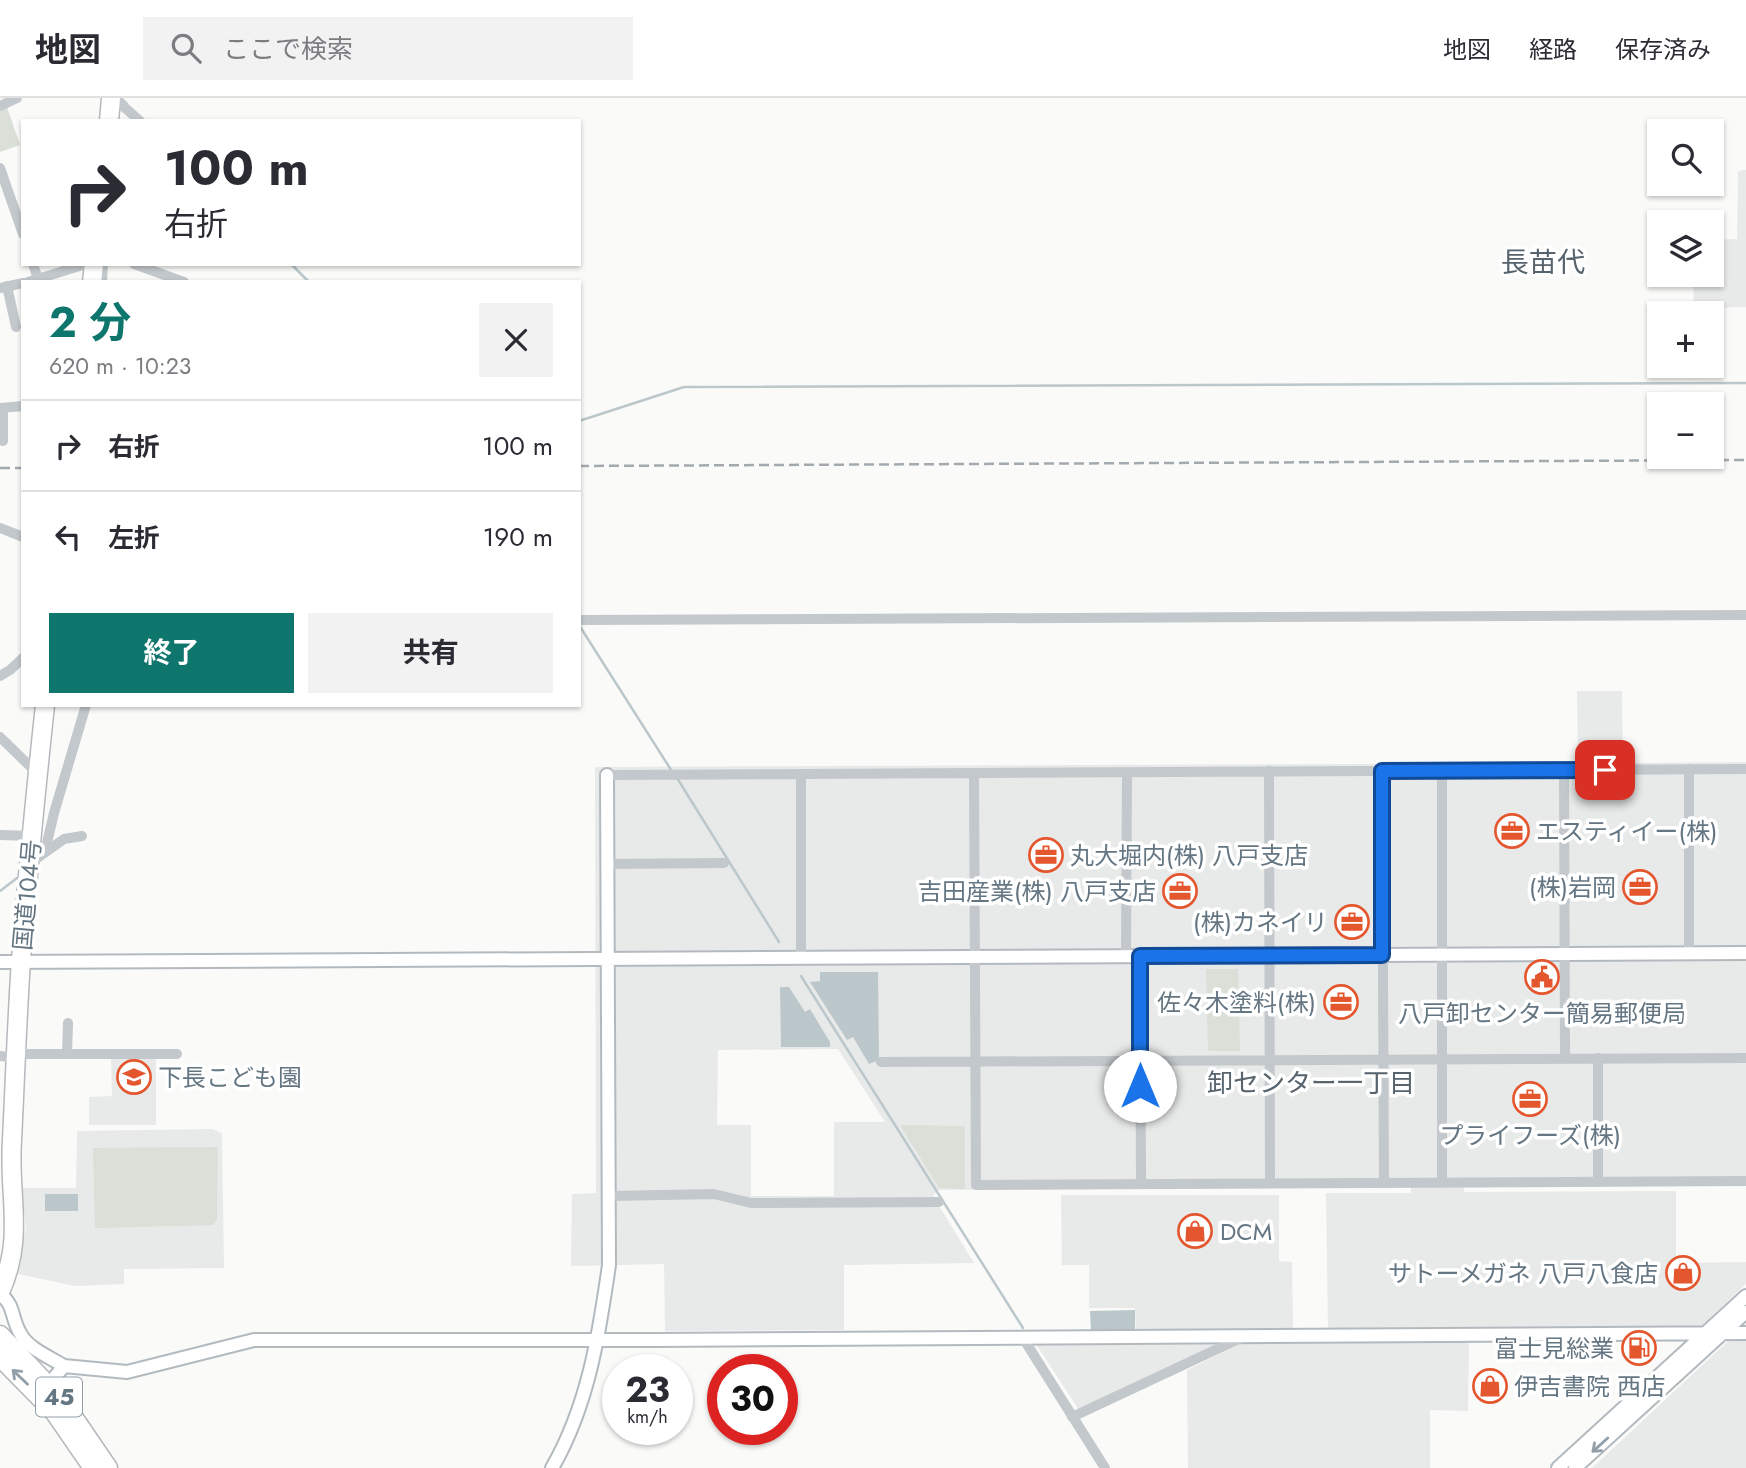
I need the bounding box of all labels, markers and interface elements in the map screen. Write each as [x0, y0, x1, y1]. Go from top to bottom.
search box [143, 17, 633, 80]
text: 地図 [35, 26, 101, 73]
icon: search [167, 29, 205, 67]
text: ここで検索 [223, 30, 353, 68]
text: 地図 [1443, 32, 1491, 67]
text: 経路 [1529, 32, 1577, 67]
text: 保存済み [1615, 32, 1711, 67]
map controls [1647, 119, 1724, 469]
button: search [1647, 119, 1724, 196]
text: 100 m [164, 133, 309, 203]
icon: right [49, 147, 140, 238]
text: 右折 [164, 201, 228, 247]
button: layers [1647, 210, 1724, 287]
district label: 長苗代 [1501, 242, 1585, 283]
text: 2 分 [49, 292, 131, 353]
button: + [1647, 301, 1724, 378]
button: close [479, 303, 553, 377]
text: 620 m · 10:23 [49, 349, 191, 383]
button: − [1647, 392, 1724, 469]
icon: right [49, 427, 87, 465]
text: 100 m [482, 427, 553, 465]
text: 右折 [108, 428, 160, 466]
icon: left [49, 518, 87, 556]
text: 190 m [483, 518, 553, 556]
text: 左折 [108, 519, 160, 557]
button: 終了 [49, 613, 294, 693]
button: 共有 [308, 613, 553, 693]
pin [1575, 740, 1635, 800]
icon: arrive [1586, 751, 1624, 789]
office icon: エスティイー(株) [1493, 812, 1531, 850]
place label: エスティイー(株) [1536, 814, 1717, 849]
office icon: 丸大堀内(株) 八戸支店 [1027, 836, 1065, 874]
street label: 国道104号 [5, 838, 49, 952]
place label: 丸大堀内(株) 八戸支店 [1070, 838, 1308, 873]
office icon: (株)岩岡 [1621, 868, 1659, 906]
place label: (株)岩岡 [1529, 870, 1616, 905]
office icon: 吉田産業(株) 八戸支店 [1161, 872, 1199, 910]
place label: 吉田産業(株) 八戸支店 [918, 874, 1156, 909]
office icon: (株)カネイリ [1333, 903, 1371, 941]
place label: (株)カネイリ [1193, 905, 1328, 940]
public building icon: 八戸卸センター簡易郵便局 [1523, 958, 1561, 996]
office icon: 佐々木塗料(株) [1322, 983, 1360, 1021]
place label: 佐々木塗料(株) [1157, 985, 1316, 1020]
place label: 八戸卸センター簡易郵便局 [1398, 996, 1686, 1031]
position arrow [1103, 1049, 1177, 1123]
school or university icon: 下長こども園 [115, 1058, 153, 1096]
place label: 下長こども園 [158, 1060, 302, 1095]
district label: 卸センター一丁目 [1207, 1064, 1415, 1102]
office icon: プライフーズ(株) [1511, 1080, 1549, 1118]
place label: プライフーズ(株) [1439, 1118, 1621, 1153]
shop icon: DCM [1176, 1212, 1214, 1250]
place label: DCM [1220, 1214, 1272, 1249]
shop icon: サトーメガネ 八戸八食店 [1664, 1254, 1702, 1292]
place label: サトーメガネ 八戸八食店 [1388, 1256, 1658, 1291]
fuel station icon: 富士見総業 [1620, 1329, 1658, 1367]
place label: 富士見総業 [1494, 1331, 1614, 1366]
speed limit sign: 30 [707, 1354, 798, 1445]
text: 23 [625, 1365, 670, 1415]
shop icon: 伊吉書院 西店 [1471, 1367, 1509, 1405]
one-way arrow [12, 1368, 29, 1385]
place label: 伊吉書院 西店 [1514, 1369, 1665, 1404]
road number: 45 [36, 1378, 82, 1416]
text: km/h [627, 1404, 668, 1430]
one-way arrow [1591, 1437, 1609, 1453]

